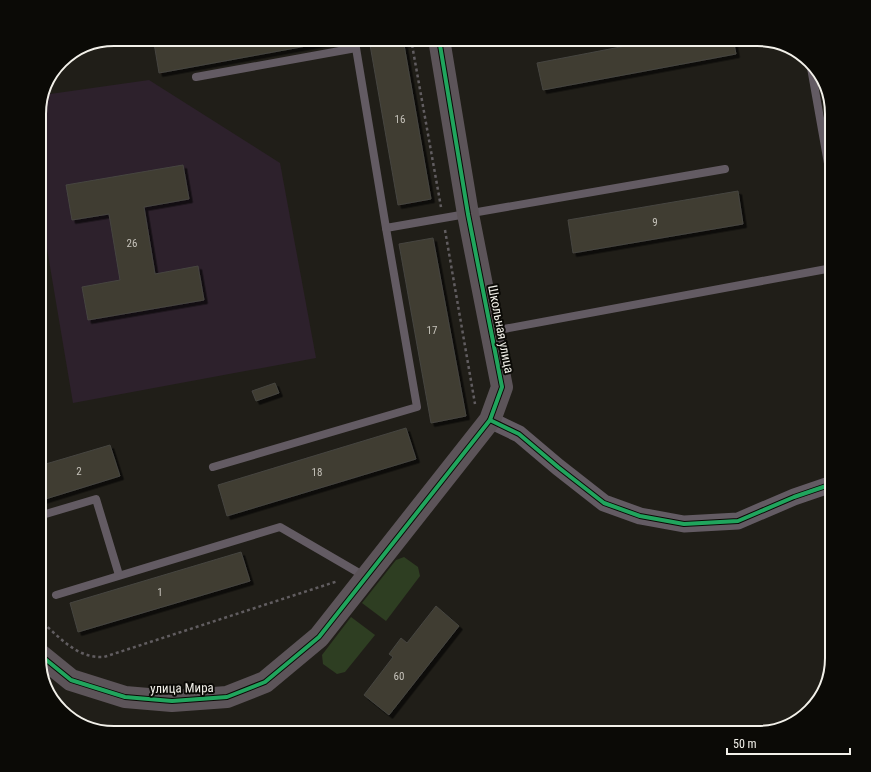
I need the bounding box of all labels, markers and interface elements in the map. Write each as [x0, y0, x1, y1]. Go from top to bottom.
house number: 16 [395, 113, 405, 126]
house number: 9 [652, 216, 658, 229]
house number: 26 [127, 237, 137, 250]
street label: Школьная улица [485, 284, 517, 374]
house number: 17 [427, 324, 437, 337]
house number: 2 [76, 465, 82, 478]
house number: 18 [312, 466, 322, 479]
house number: 1 [157, 586, 163, 599]
house number: 60 [394, 670, 404, 683]
street label: улица Мира [150, 680, 214, 696]
scale bar [727, 730, 850, 756]
text: 50 m [733, 737, 757, 751]

